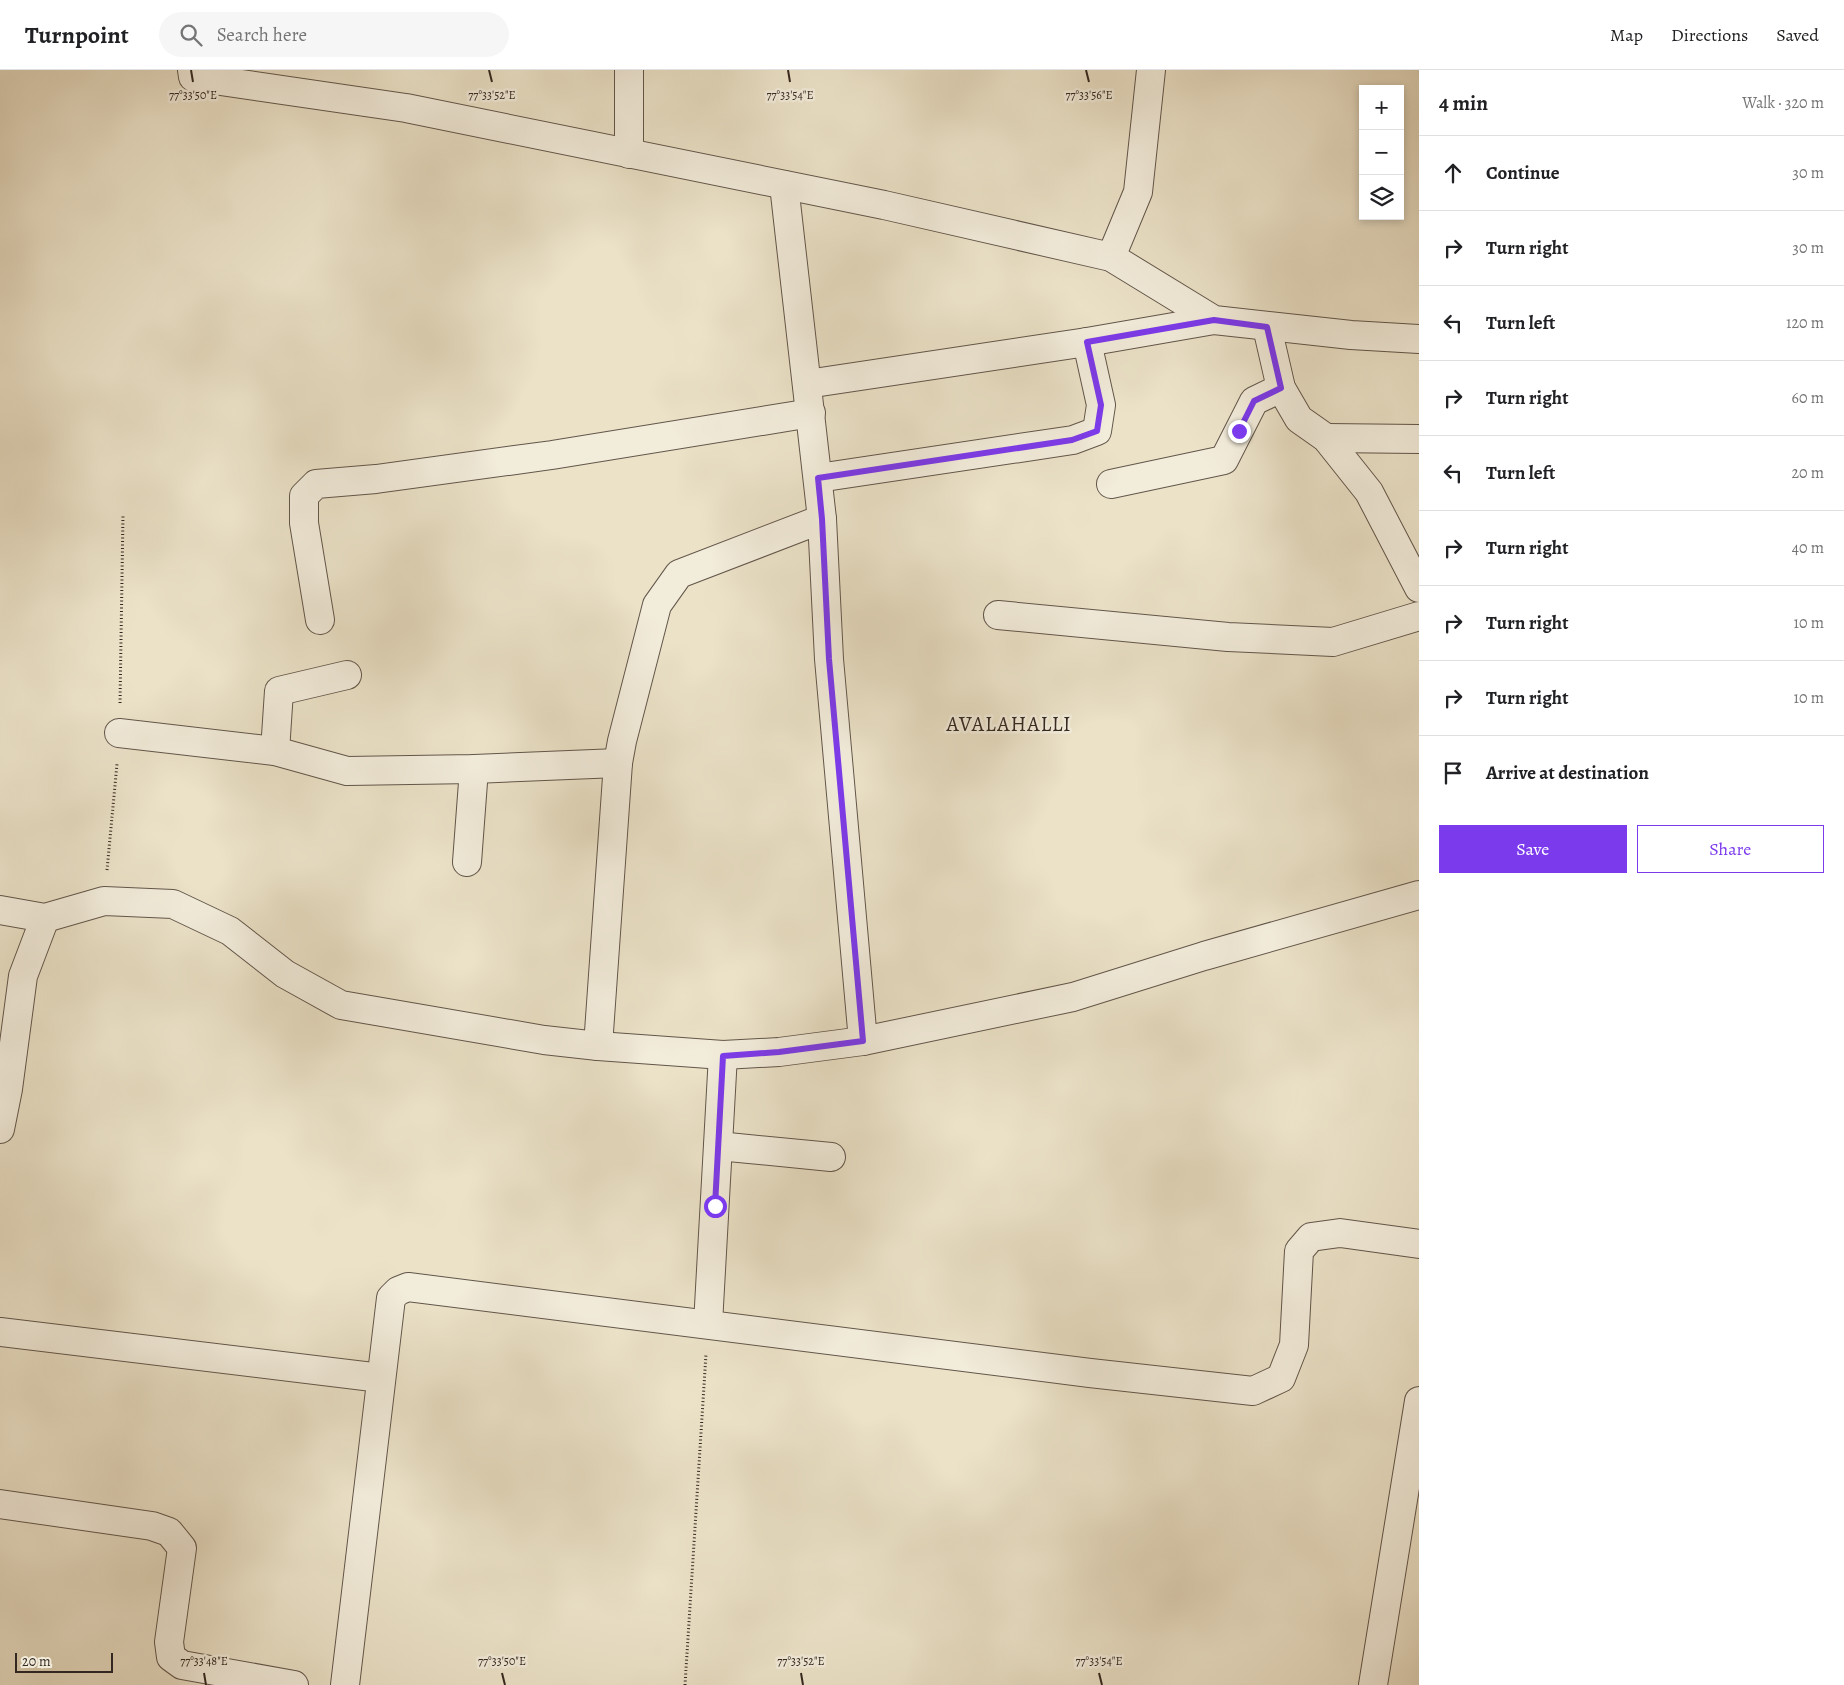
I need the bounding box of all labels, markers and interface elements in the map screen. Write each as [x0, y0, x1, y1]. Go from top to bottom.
search box [159, 12, 509, 57]
text: Turnpoint [25, 19, 129, 51]
icon: search [177, 21, 205, 49]
text: Search here [217, 22, 307, 48]
text: Map [1610, 23, 1643, 47]
text: Directions [1671, 23, 1748, 47]
text: Saved [1776, 23, 1819, 47]
map controls [1359, 85, 1404, 220]
button: + [1359, 85, 1404, 130]
text: 77°33'50"E [169, 87, 217, 103]
text: 77°33'52"E [468, 87, 516, 103]
text: 77°33'54"E [766, 87, 814, 103]
text: 77°33'56"E [1065, 87, 1113, 103]
text: 4 min [1439, 89, 1488, 117]
text: Walk · 320 m [1742, 92, 1824, 114]
button: − [1359, 130, 1404, 175]
icon: ahead [1439, 159, 1467, 187]
text: Continue [1486, 160, 1560, 186]
text: 30 m [1792, 162, 1824, 184]
button: layers [1359, 175, 1404, 220]
icon: right [1439, 234, 1467, 262]
text: Turn right [1486, 235, 1568, 261]
text: 30 m [1792, 237, 1824, 259]
icon: left [1439, 309, 1467, 337]
text: Turn left [1486, 310, 1555, 336]
text: 120 m [1786, 312, 1824, 334]
icon: right [1439, 384, 1467, 412]
text: Turn right [1486, 385, 1568, 411]
text: 60 m [1792, 387, 1824, 409]
route end [1228, 420, 1251, 443]
icon: left [1439, 459, 1467, 487]
text: Turn left [1486, 460, 1555, 486]
text: 20 m [1791, 462, 1824, 484]
icon: right [1439, 534, 1467, 562]
text: Turn right [1486, 535, 1568, 561]
text: 40 m [1792, 537, 1824, 559]
icon: right [1439, 609, 1467, 637]
text: Turn right [1486, 610, 1568, 636]
text: 10 m [1794, 612, 1824, 634]
icon: right [1439, 684, 1467, 712]
text: Turn right [1486, 685, 1568, 711]
text: 10 m [1794, 687, 1824, 709]
district label: AVALAHALLI [946, 710, 1071, 738]
icon: arrive [1439, 759, 1467, 787]
text: Arrive at destination [1486, 760, 1649, 786]
button: Save [1439, 825, 1627, 873]
button: Share [1637, 825, 1824, 873]
route start [704, 1195, 727, 1218]
scale bar [15, 1650, 112, 1673]
text: 20 m [22, 1652, 51, 1671]
text: 77°33'48"E [180, 1653, 228, 1669]
text: 77°33'50"E [478, 1653, 526, 1669]
text: 77°33'52"E [777, 1653, 825, 1669]
text: 77°33'54"E [1075, 1653, 1123, 1669]

